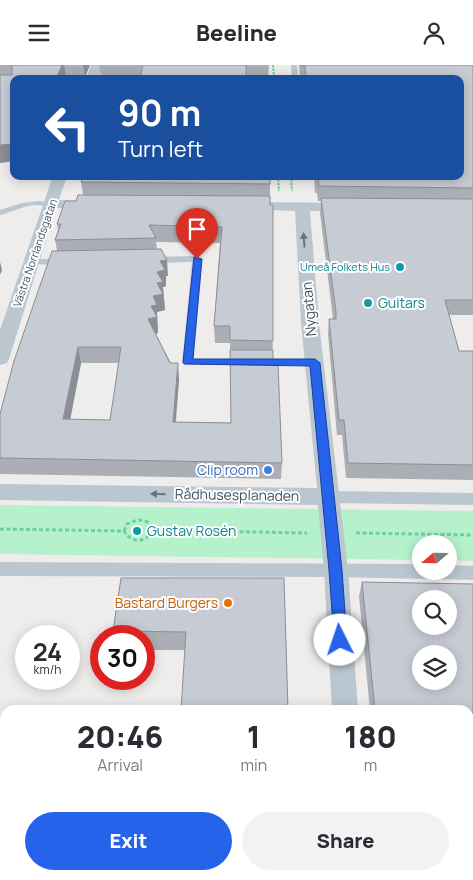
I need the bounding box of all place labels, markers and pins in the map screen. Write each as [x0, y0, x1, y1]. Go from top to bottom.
pin [176, 208, 218, 259]
place label: Umeå Folkets Hus [300, 259, 390, 274]
marker: Umeå Folkets Hus [394, 261, 406, 273]
place label: Guitars [378, 293, 425, 312]
marker: Guitars [362, 297, 374, 309]
place label: Clip room [197, 460, 258, 479]
marker: Clip room [262, 464, 274, 476]
place label: Gustav Rosén [147, 521, 236, 540]
marker: Gustav Rosén [131, 525, 143, 537]
place label: Bastard Burgers [115, 593, 218, 612]
marker: Bastard Burgers [222, 597, 234, 609]

